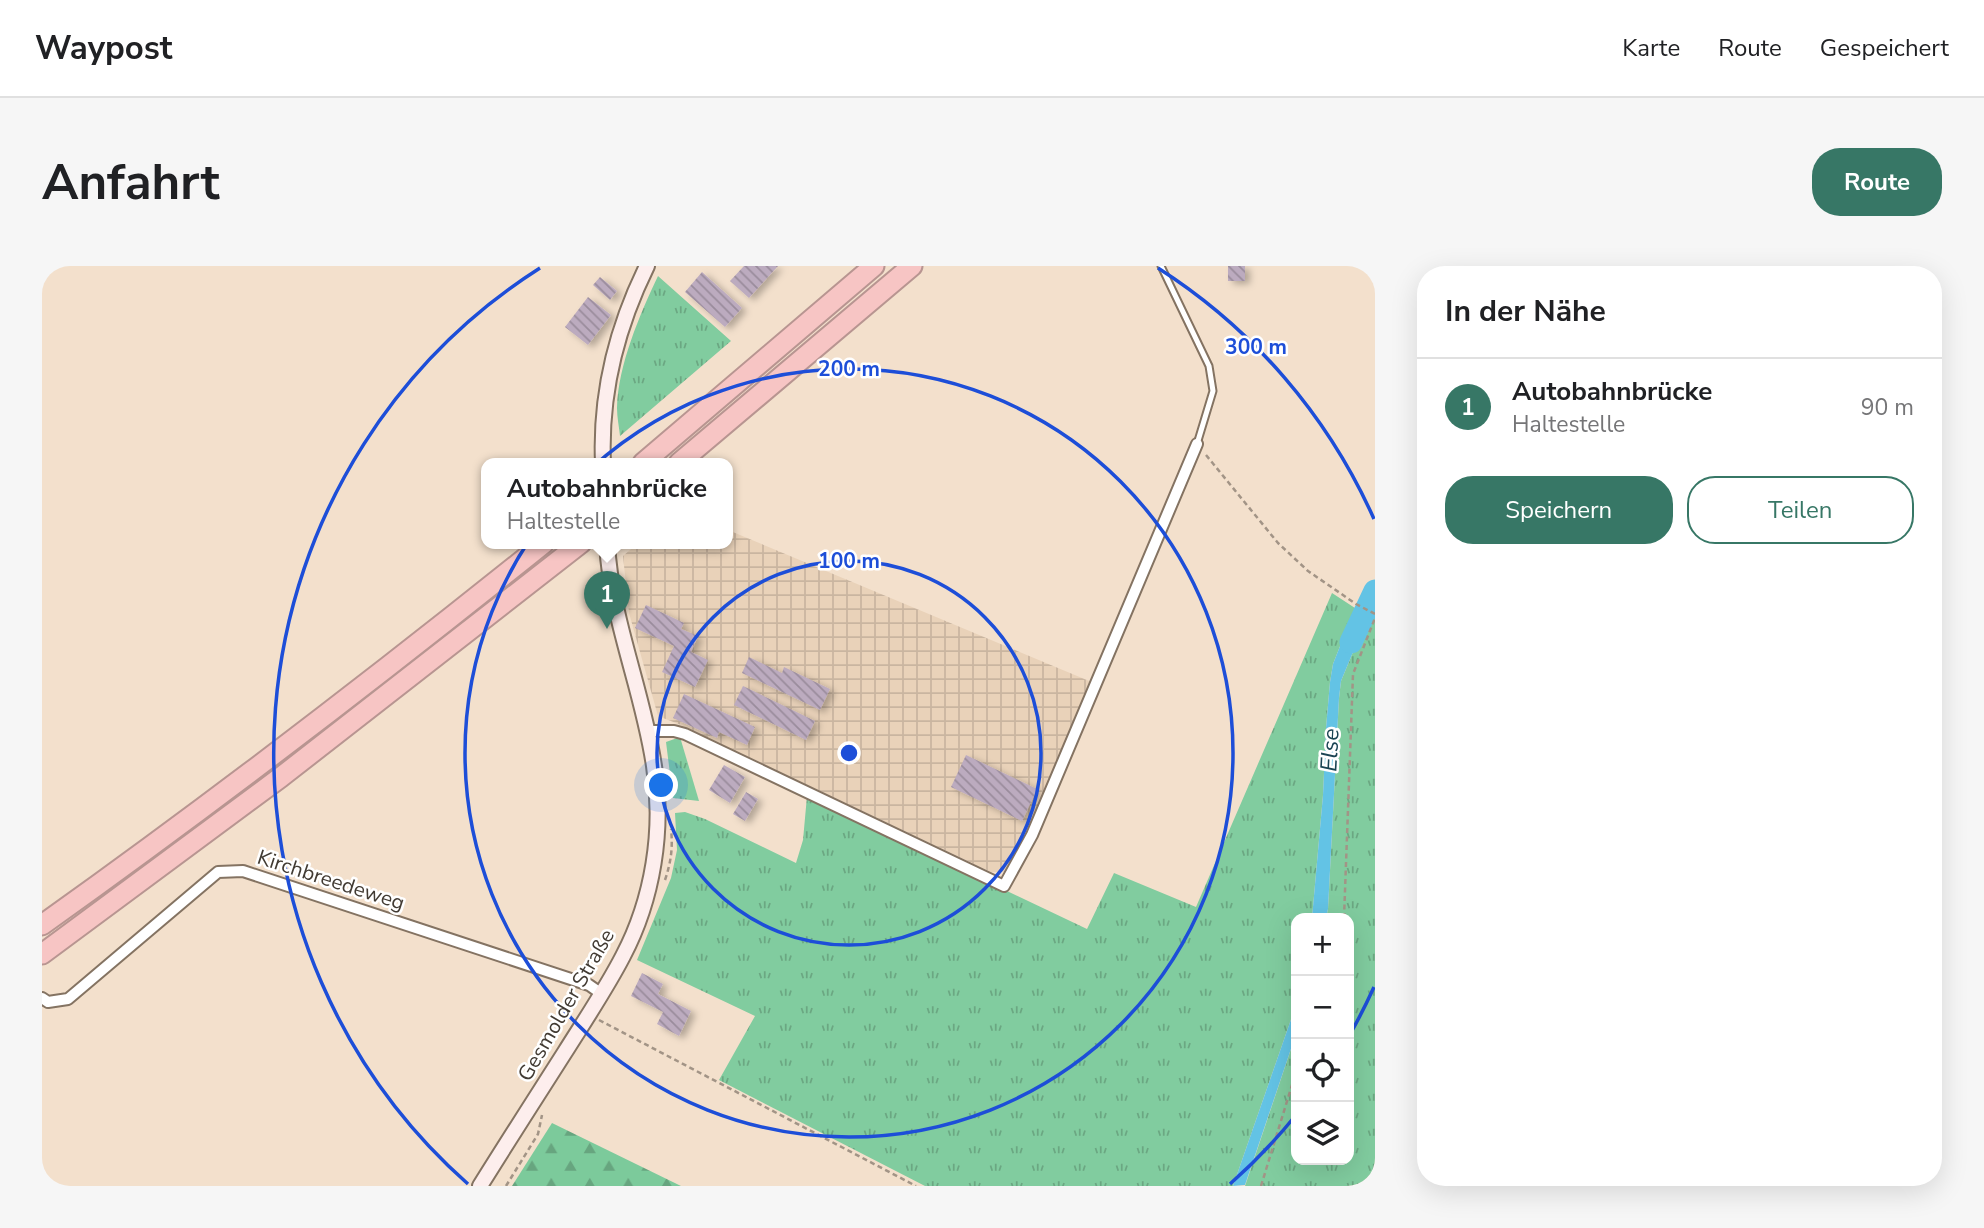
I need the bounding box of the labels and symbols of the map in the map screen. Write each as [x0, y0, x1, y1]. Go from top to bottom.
text: 300 m [1225, 333, 1287, 361]
text: 200 m [818, 355, 880, 383]
text: 100 m [818, 547, 880, 575]
pin: 1 [584, 571, 630, 629]
water label: Else [1313, 728, 1347, 772]
centre of rings [837, 741, 861, 765]
your location [644, 768, 678, 802]
street label: Kirchbreedeweg [254, 843, 408, 917]
street label: Gesmolder Straße [511, 924, 621, 1086]

